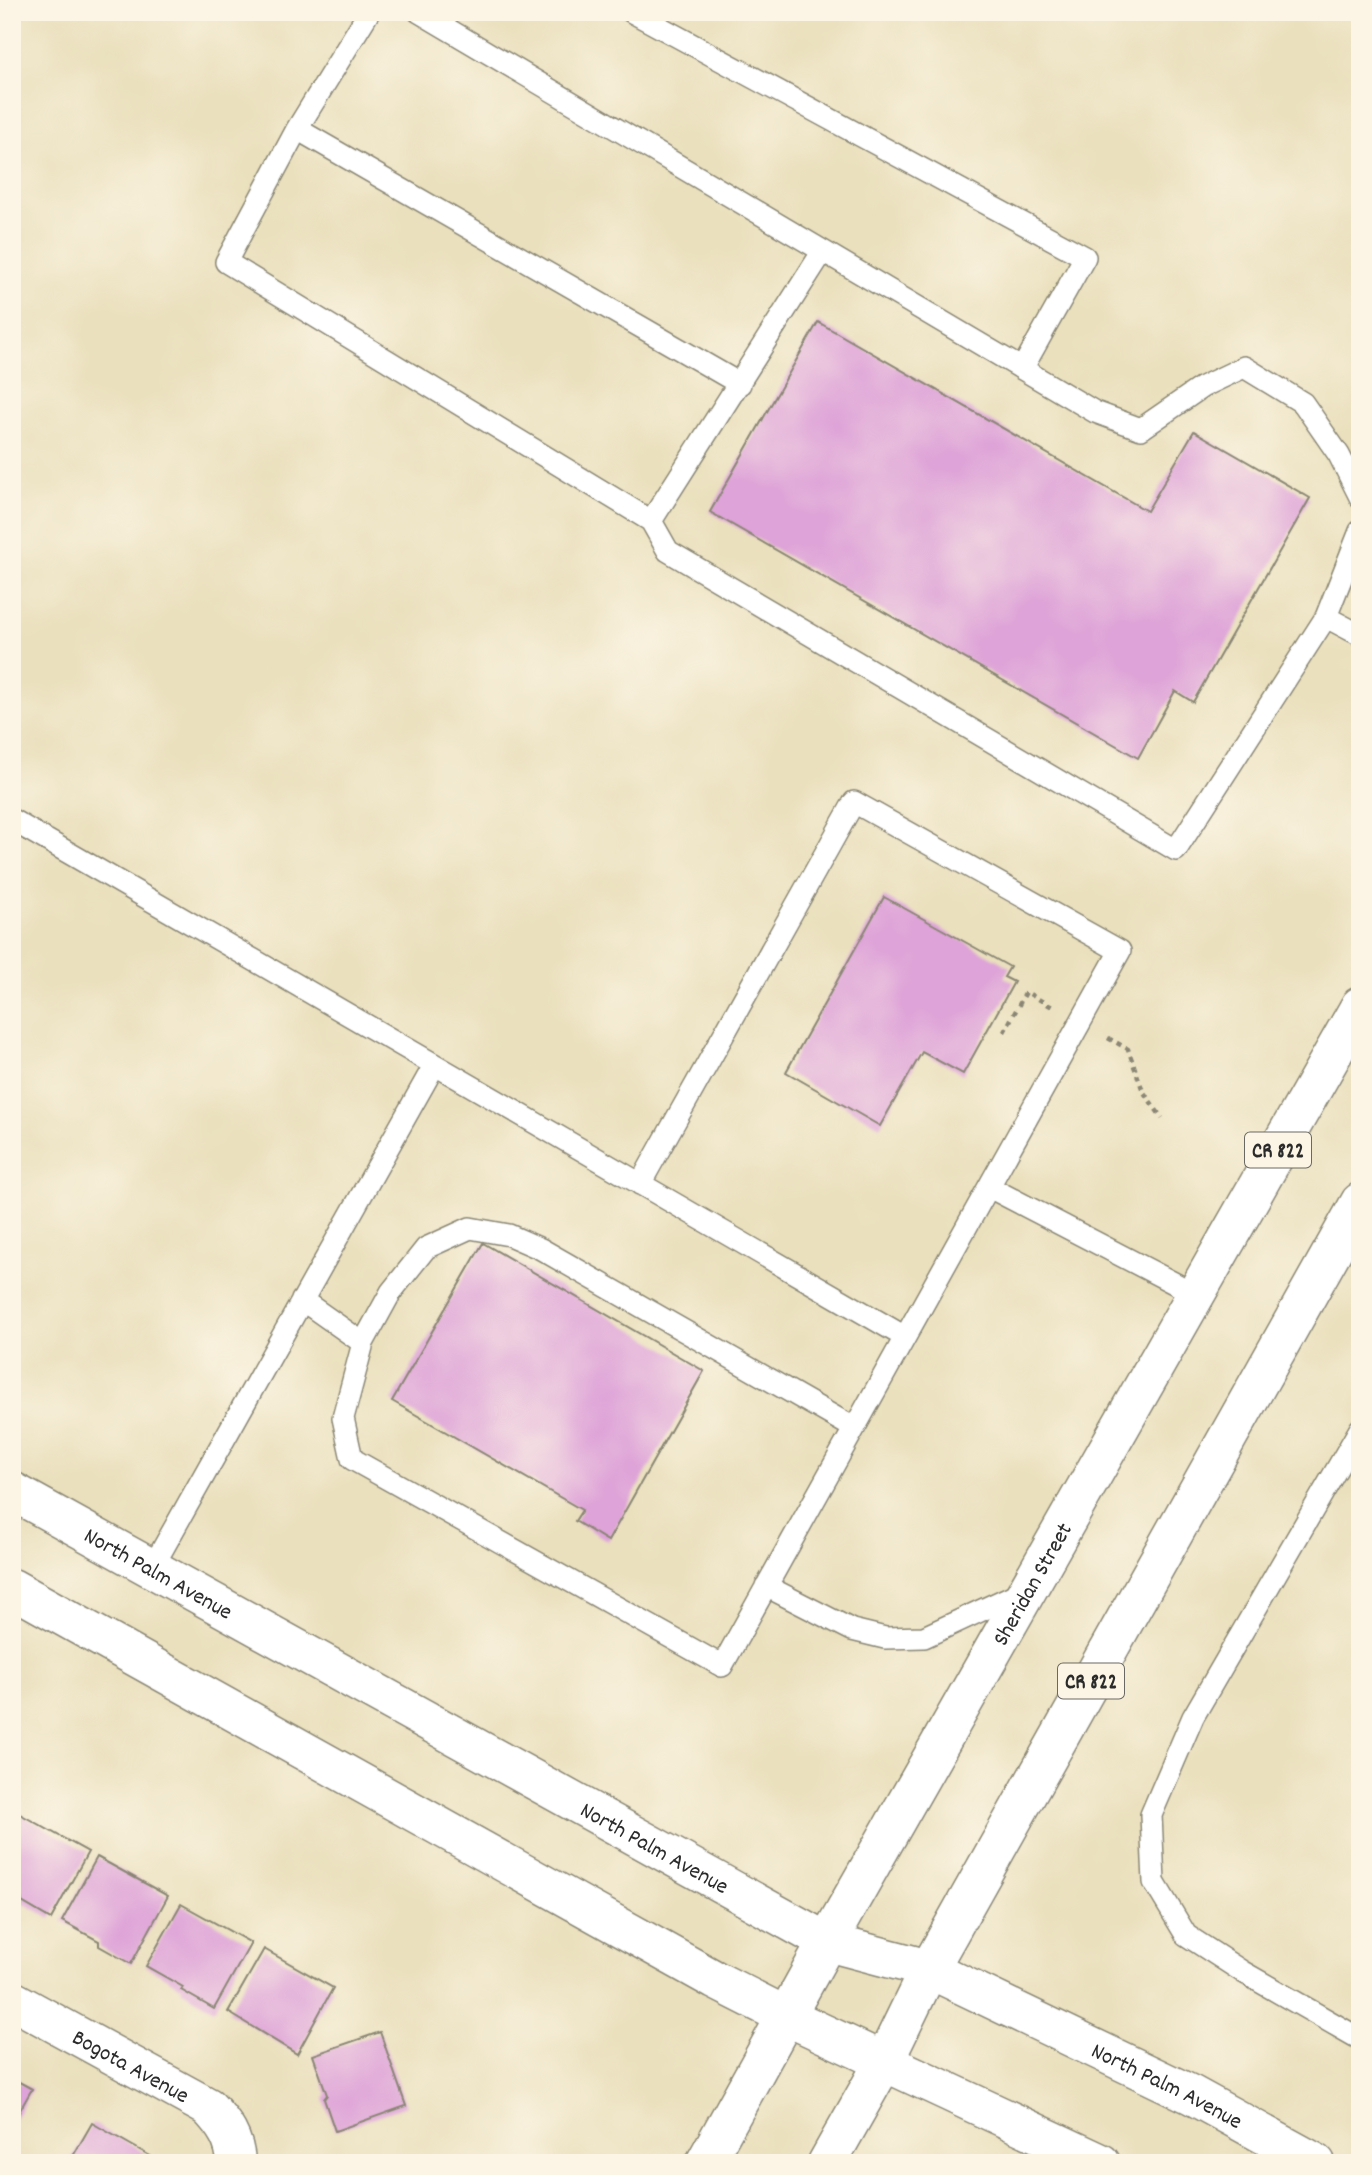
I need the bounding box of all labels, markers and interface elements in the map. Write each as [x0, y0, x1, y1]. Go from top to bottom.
road number: CR 822 [1245, 1132, 1311, 1168]
street label: Sheridan Street [986, 1518, 1082, 1653]
street label: North Palm Avenue [77, 1521, 238, 1630]
road number: CR 822 [1058, 1664, 1124, 1698]
street label: North Palm Avenue [573, 1795, 734, 1904]
street label: Bogota Avenue [65, 2023, 194, 2114]
street label: North Palm Avenue [1085, 2036, 1247, 2139]

